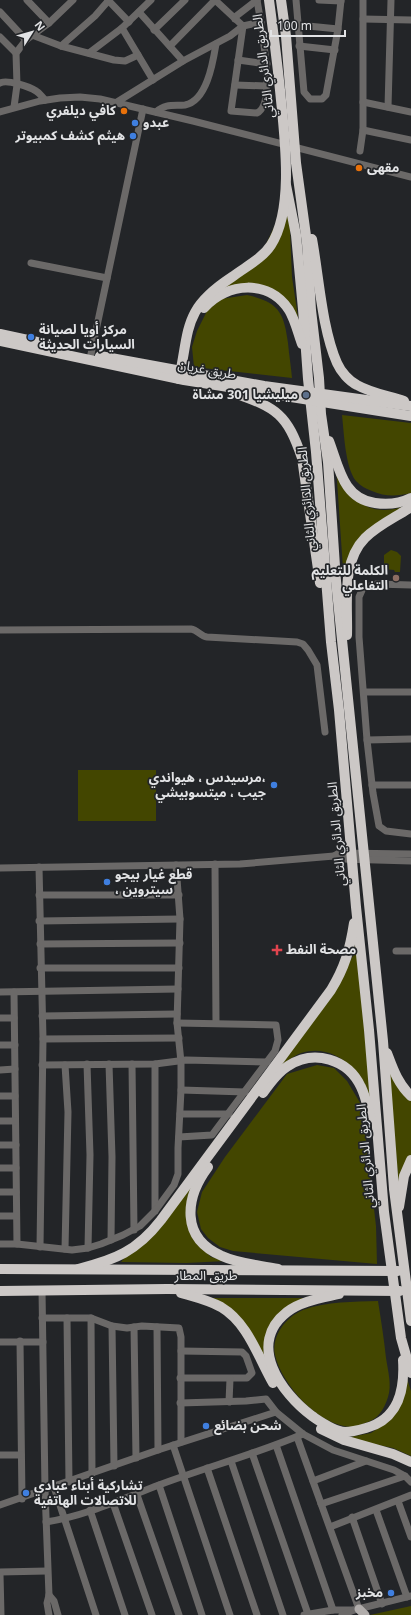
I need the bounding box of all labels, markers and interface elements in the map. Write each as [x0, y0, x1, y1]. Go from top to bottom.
north arrow [12, 12, 52, 52]
street label: الطريق الدائري الثاني [244, 12, 284, 120]
scale bar [271, 12, 345, 38]
text: 100 m [277, 14, 312, 39]
text: N [28, 16, 51, 37]
place label: كافي ديلفري [46, 97, 116, 125]
marker: كافي ديلفري [119, 106, 129, 116]
place label: عبدو [143, 109, 169, 137]
marker: عبدو [130, 118, 140, 128]
place label: هيثم كشف كمبيوتر [14, 122, 125, 150]
marker: هيثم كشف كمبيوتر [128, 131, 138, 141]
place label: مقهى [367, 154, 399, 182]
marker: مقهى [354, 163, 364, 173]
place label: مركز أويا لصيانة السيارات الحديثة [39, 316, 135, 359]
marker: مركز أويا لصيانة السيارات الحديثة [26, 332, 36, 342]
street label: طريق غريان [175, 351, 239, 389]
place label: ميليشيا 301 مشاة [192, 381, 298, 409]
marker: ميليشيا 301 مشاة [301, 390, 311, 400]
street label: الطريق الدائري الثاني [288, 446, 326, 552]
place label: الكلمة للتعليم التفاعلي [312, 557, 388, 600]
marker: الكلمة للتعليم التفاعلي [391, 573, 401, 583]
place label: مرسيدس ، هيواندي، جيب ، ميتسوبيشي [149, 764, 266, 807]
marker: مرسيدس ، هيواندي، جيب ، ميتسوبيشي [269, 780, 279, 790]
street label: الطريق الدائري الثاني [318, 781, 356, 887]
place label: قطع غيار بيجو ، سيتروين [115, 861, 193, 904]
marker: قطع غيار بيجو ، سيتروين [102, 877, 112, 887]
place label: مصحة النفط [286, 936, 356, 964]
marker: مصحة النفط [271, 944, 283, 956]
street label: الطريق الدائري الثاني [347, 1103, 385, 1209]
street label: طريق المطار [173, 1262, 238, 1290]
place label: شحن بضائع [214, 1412, 282, 1440]
marker: شحن بضائع [201, 1421, 211, 1431]
place label: تشاركية أبناء عبادي للاتصالات الهاتفية [34, 1472, 143, 1515]
marker: تشاركية أبناء عبادي للاتصالات الهاتفية [21, 1488, 31, 1498]
place label: مخبز [355, 1579, 383, 1607]
marker: مخبز [386, 1588, 396, 1598]

